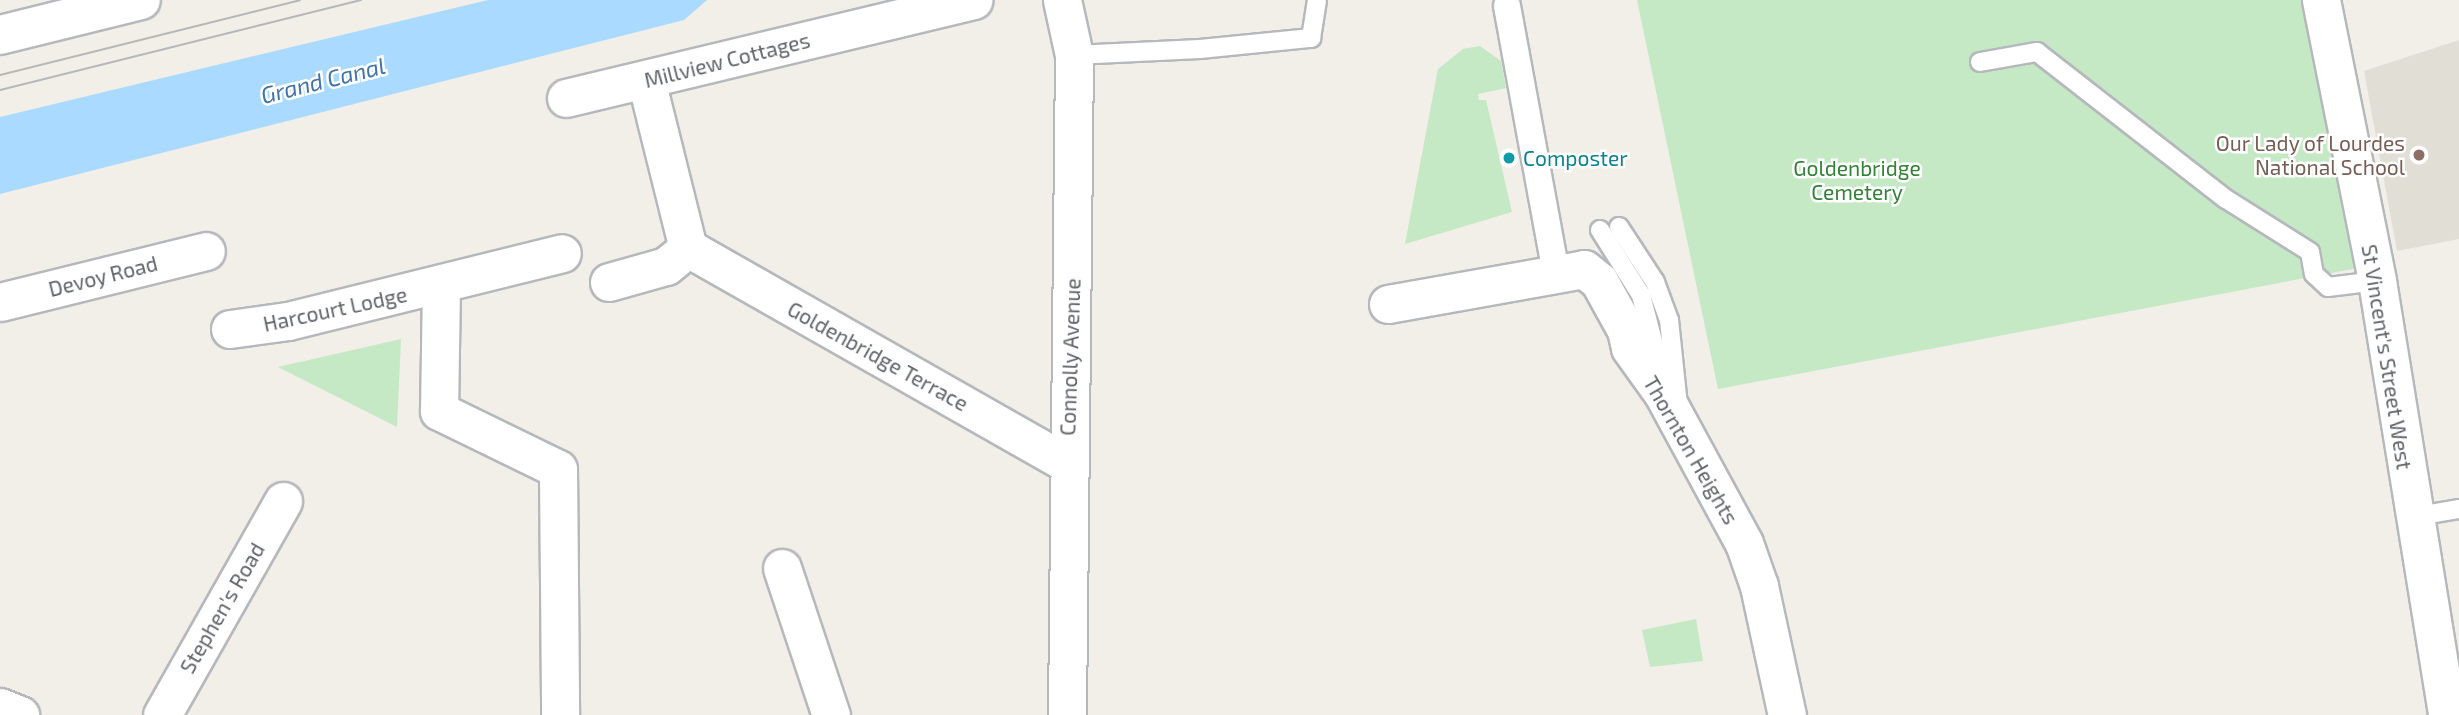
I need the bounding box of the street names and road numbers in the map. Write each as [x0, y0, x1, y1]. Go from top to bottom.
street label: Millview Cottages [641, 27, 813, 93]
street label: St Vincent's Street West [2357, 242, 2417, 472]
street label: Devoy Road [46, 250, 160, 302]
street label: Connolly Avenue [1055, 277, 1085, 437]
street label: Harcourt Lodge [261, 281, 409, 337]
street label: Goldenbridge Terrace [783, 296, 973, 416]
street label: Thornton Heights [1638, 371, 1744, 529]
street label: Stephen's Road [174, 538, 270, 678]

